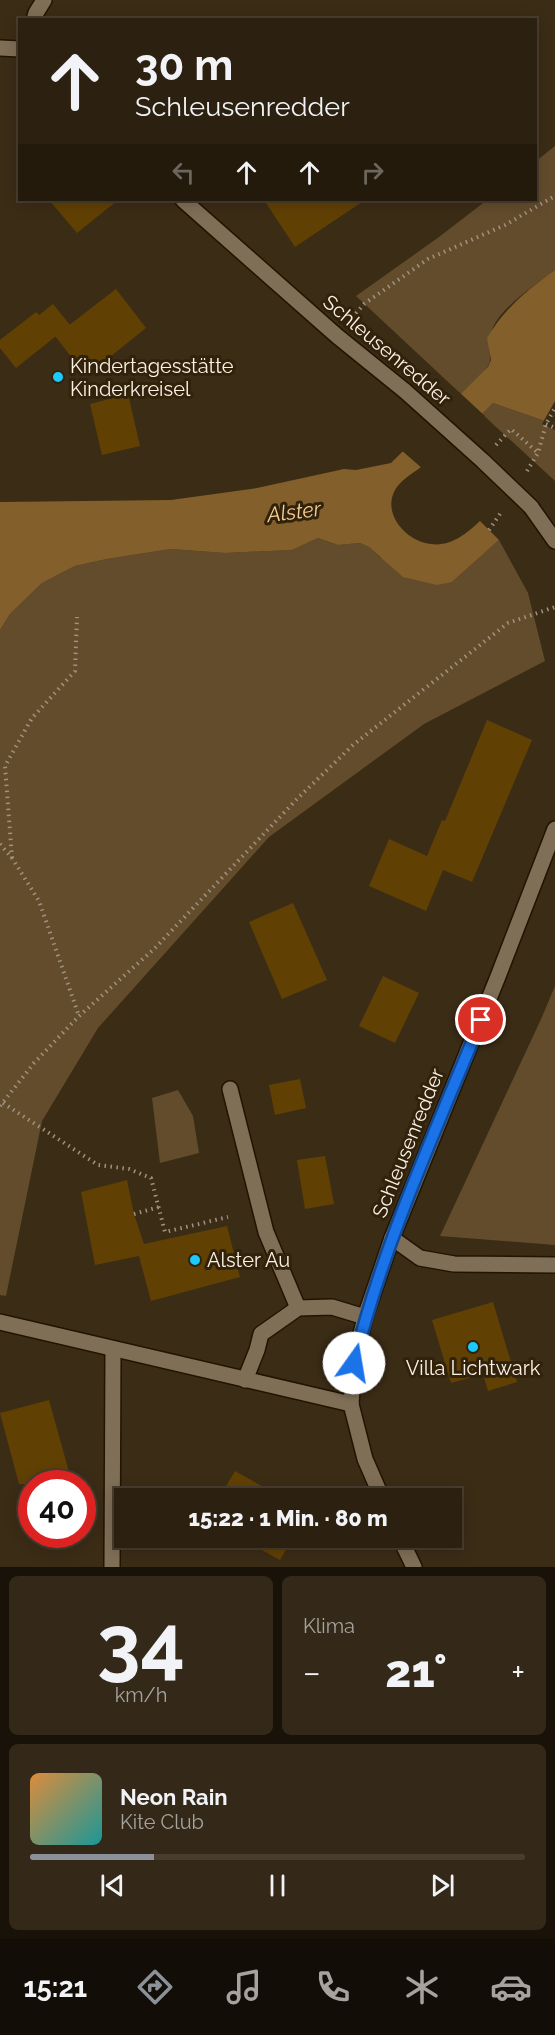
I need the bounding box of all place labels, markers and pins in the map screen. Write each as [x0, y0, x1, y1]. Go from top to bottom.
place label: Kindertagesstätte Kinderkreisel [70, 354, 234, 401]
marker: Kindertagesstätte Kinderkreisel [51, 370, 65, 384]
pin [455, 994, 506, 1045]
place label: Alster Au [207, 1248, 290, 1272]
marker: Alster Au [188, 1253, 202, 1267]
marker: Villa Lichtwark [466, 1340, 480, 1354]
place label: Villa Lichtwark [406, 1356, 541, 1380]

